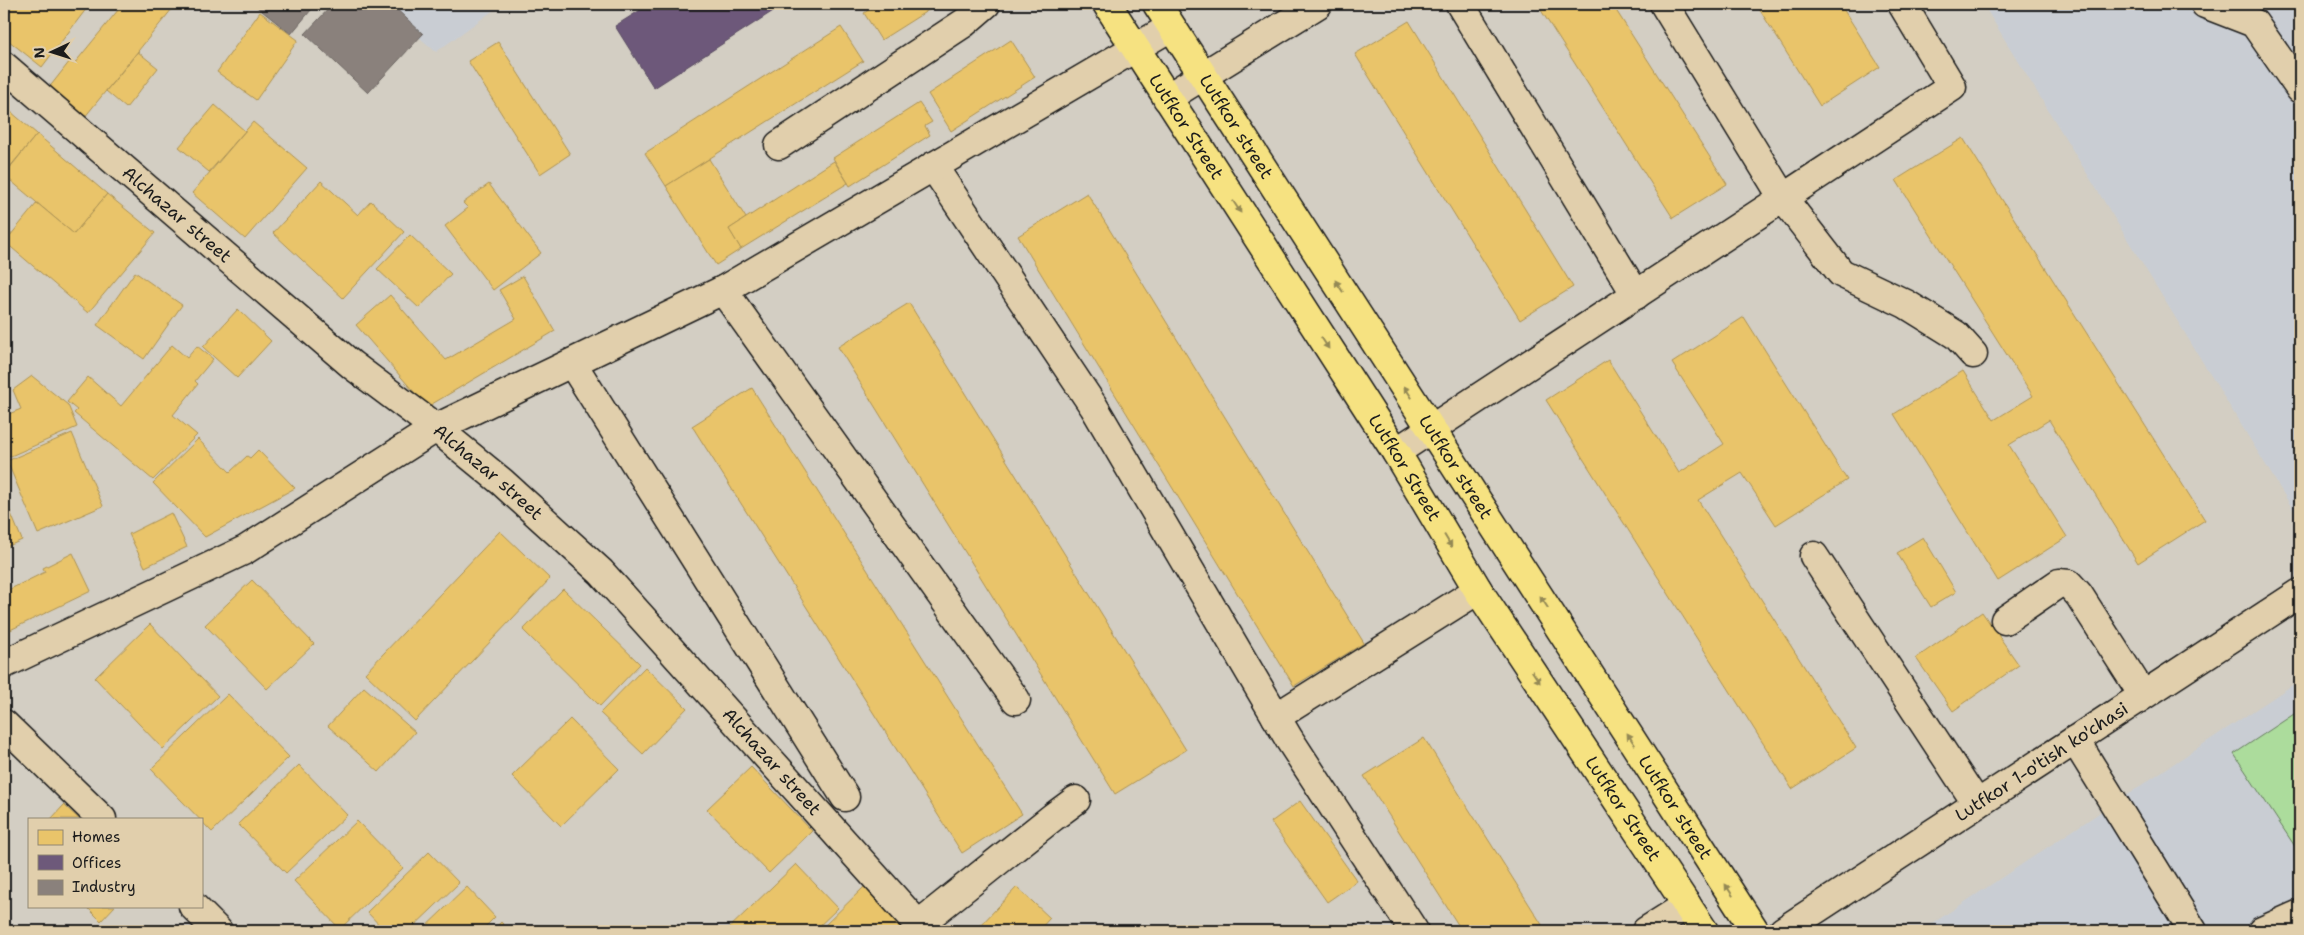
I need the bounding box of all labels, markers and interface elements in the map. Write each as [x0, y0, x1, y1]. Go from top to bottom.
north arrow [28, 28, 78, 78]
text: N [30, 47, 48, 59]
street label: Lutfkor Street [1143, 69, 1229, 184]
street label: Lutfkor street [1194, 70, 1279, 184]
street label: Alchazar street [117, 161, 237, 268]
one-way arrow [1233, 200, 1242, 213]
one-way arrow [1335, 279, 1344, 292]
one-way arrow [1320, 337, 1330, 350]
one-way arrow [1404, 385, 1413, 398]
street label: Lutfkor Street [1363, 410, 1446, 526]
street label: Lutfkor street [1413, 410, 1498, 524]
street label: Alchazar street [428, 419, 548, 525]
one-way arrow [1444, 534, 1453, 547]
one-way arrow [1539, 595, 1548, 609]
one-way arrow [1531, 671, 1541, 684]
street label: Lutfkor 1-o'tish ko'chasi [1950, 697, 2133, 827]
street label: Alchazar street [717, 703, 826, 821]
one-way arrow [1627, 732, 1636, 745]
street label: Lutfkor street [1633, 750, 1718, 864]
street label: Lutfkor Street [1579, 752, 1666, 866]
legend [28, 818, 202, 908]
text: Homes [72, 827, 120, 847]
text: Offices [72, 853, 121, 873]
text: Industry [72, 877, 136, 897]
one-way arrow [1724, 884, 1733, 897]

